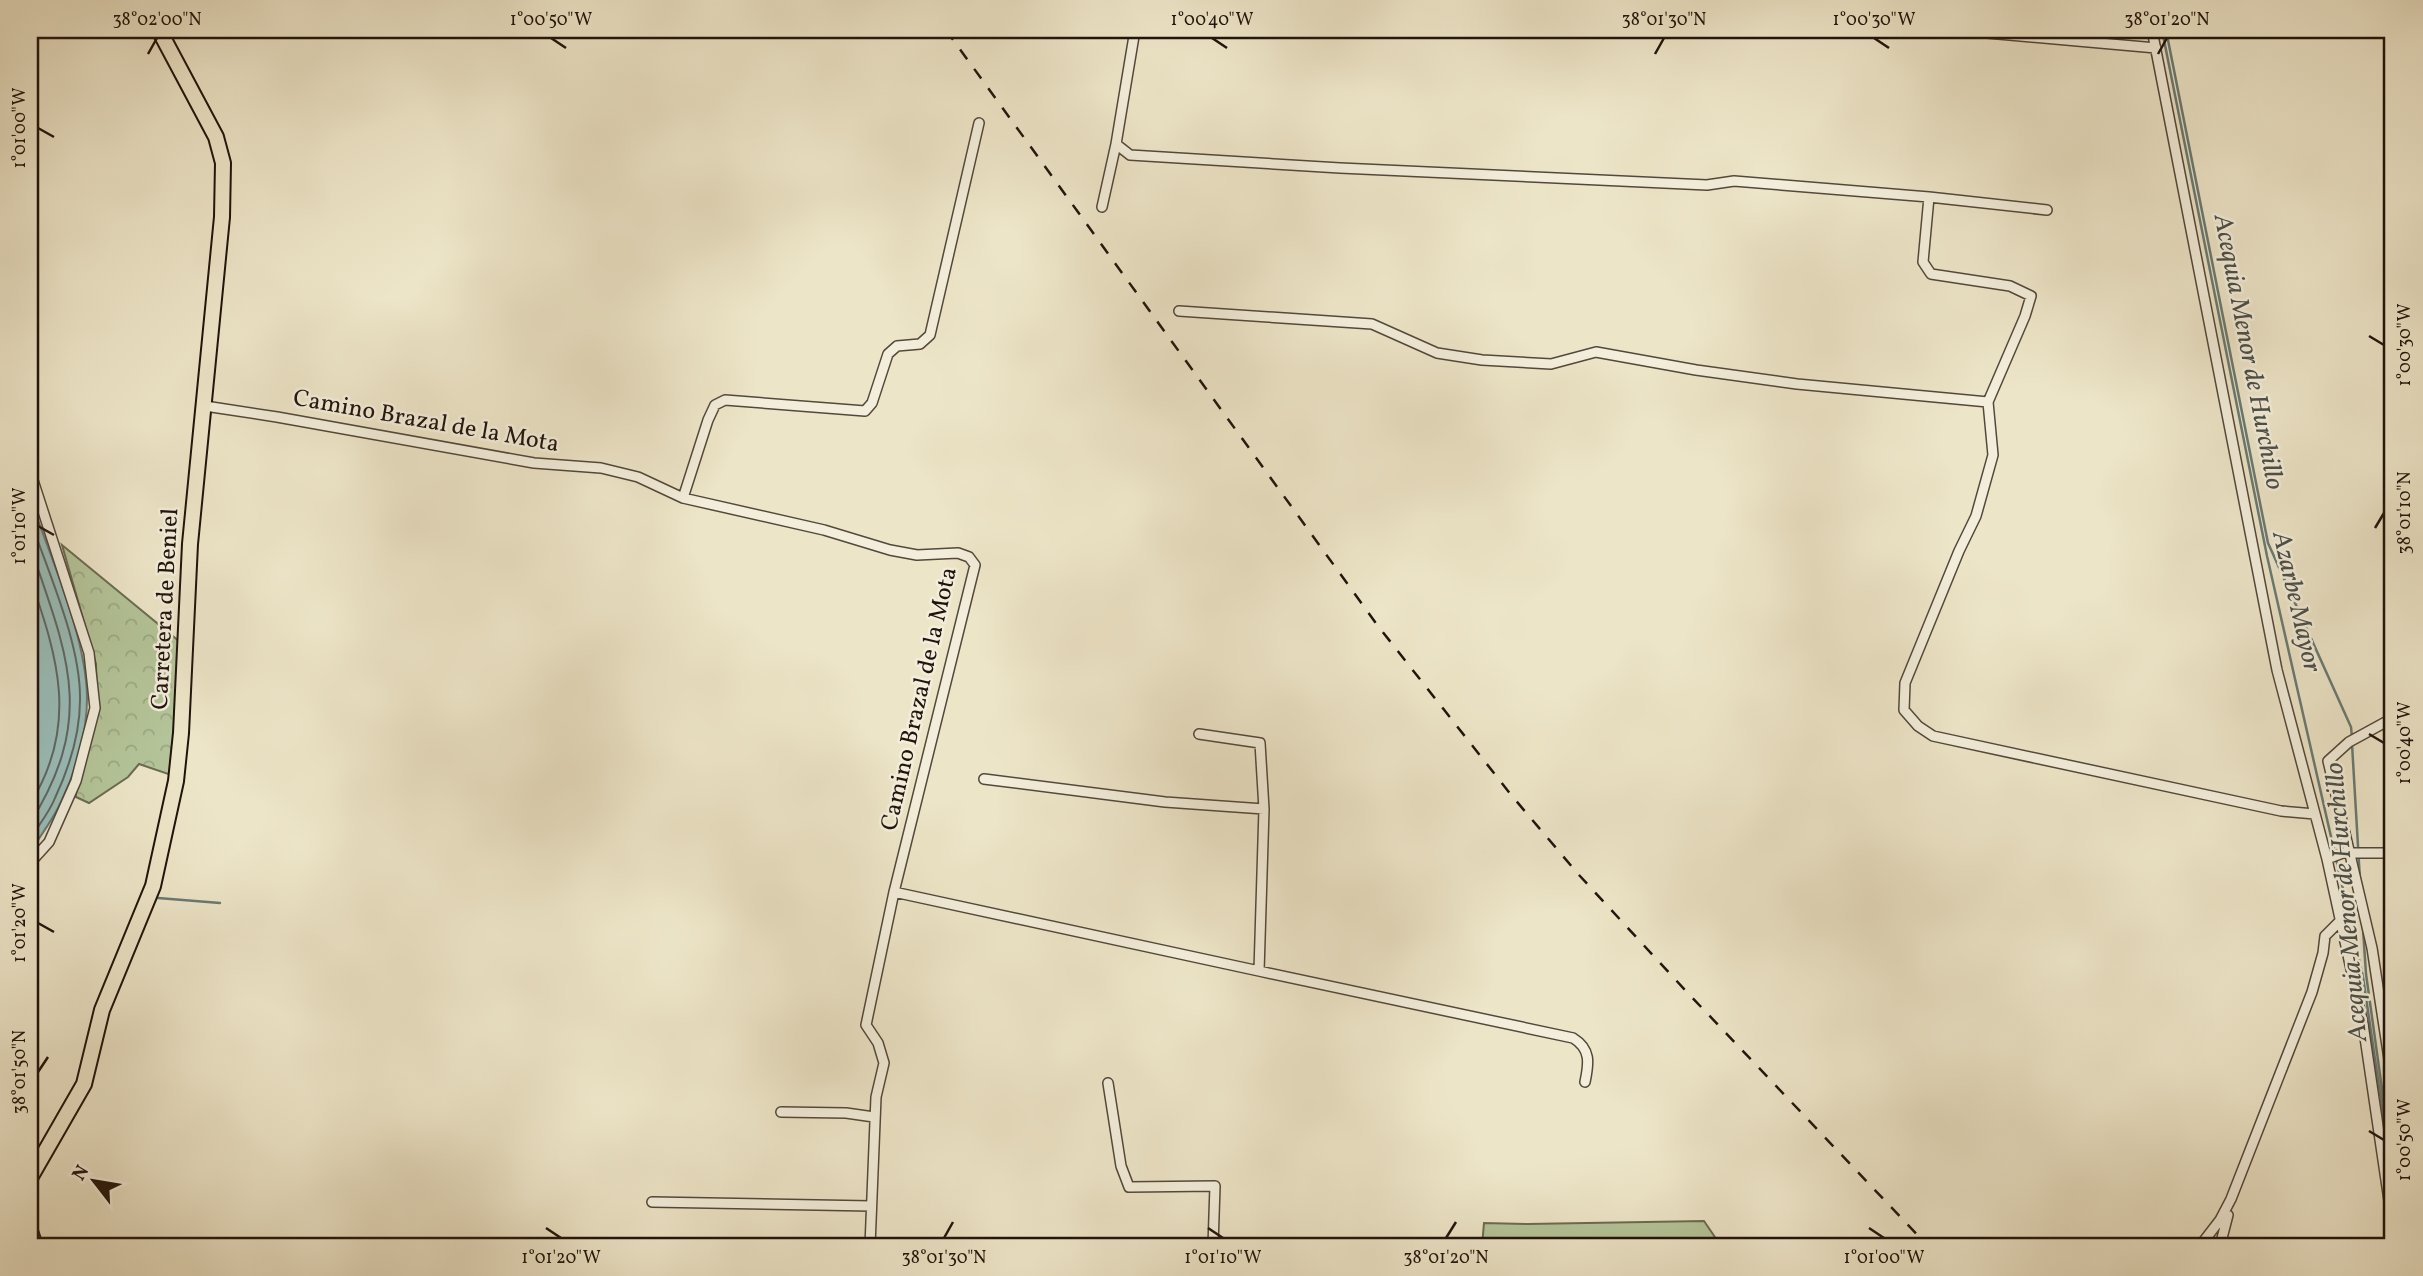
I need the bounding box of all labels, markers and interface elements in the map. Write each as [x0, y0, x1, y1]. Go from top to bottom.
text: 38°02'00"N [112, 8, 202, 33]
text: 1°00'50"W [510, 8, 592, 33]
text: 1°00'40"W [1170, 8, 1254, 33]
text: 38°01'30"N [1622, 8, 1706, 33]
text: 1°00'30"W [1832, 8, 1916, 33]
text: 38°01'20"N [2124, 8, 2210, 33]
text: 1°01'00"W [8, 87, 33, 169]
water label: Acequia Menor de Hurchillo [2203, 210, 2292, 493]
text: 1°00'30"W [2393, 303, 2418, 387]
street label: Camino Brazal de la Mota [290, 382, 562, 462]
text: 38°01'10"N [2393, 471, 2418, 555]
text: 1°01'10"W [8, 487, 33, 565]
street label: Carretera de Beniel [144, 507, 188, 711]
water label: Azarbe Mayor [2262, 527, 2330, 676]
street label: Camino Brazal de la Mota [873, 564, 967, 834]
text: 1°00'40"W [2393, 701, 2418, 785]
water label: Acequia Menor de Hurchillo [2317, 761, 2377, 1044]
text: 1°01'20"W [8, 883, 33, 963]
text: 38°01'50"N [8, 1030, 33, 1114]
text: 1°00'50"W [2393, 1099, 2418, 1181]
north arrow [60, 1146, 130, 1216]
text: N [66, 1160, 96, 1186]
text: 1°01'20"W [521, 1246, 601, 1271]
text: 38°01'30"N [902, 1246, 986, 1271]
text: 1°01'10"W [1184, 1246, 1262, 1271]
text: 38°01'20"N [1403, 1246, 1489, 1271]
text: 1°01'00"W [1843, 1246, 1925, 1271]

